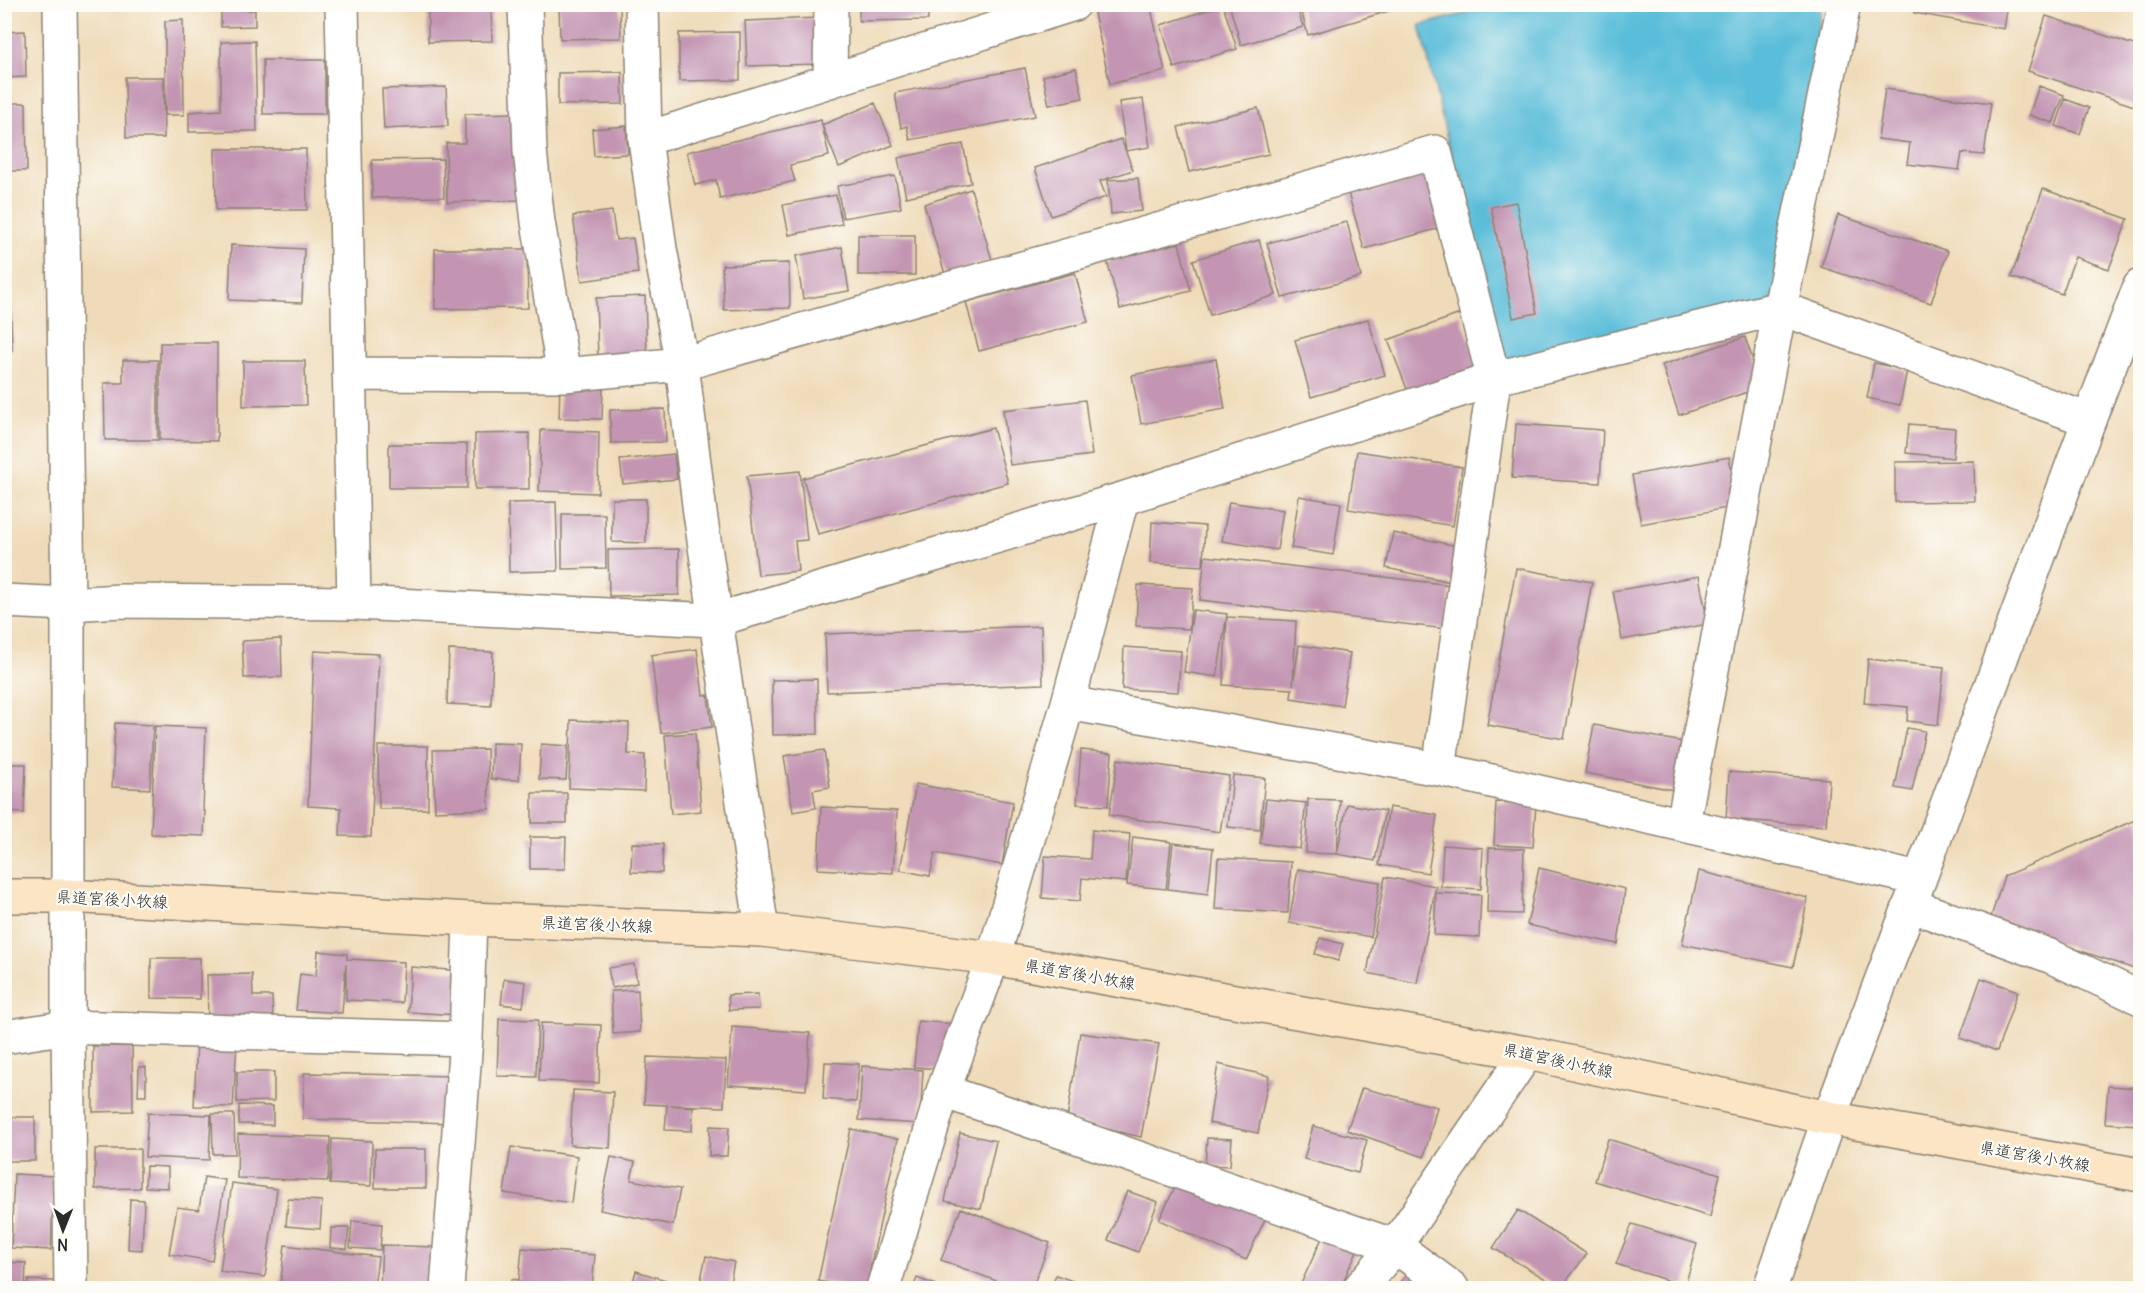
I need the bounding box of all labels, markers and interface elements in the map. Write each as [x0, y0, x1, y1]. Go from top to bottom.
street label: 県道宮後小牧線 [56, 886, 168, 912]
street label: 県道宮後小牧線 [541, 912, 653, 936]
street label: 県道宮後小牧線 [1023, 954, 1137, 994]
street label: 県道宮後小牧線 [1501, 1039, 1615, 1081]
street label: 県道宮後小牧線 [1978, 1136, 2092, 1176]
north arrow [33, 1200, 93, 1260]
text: N [57, 1235, 68, 1255]

